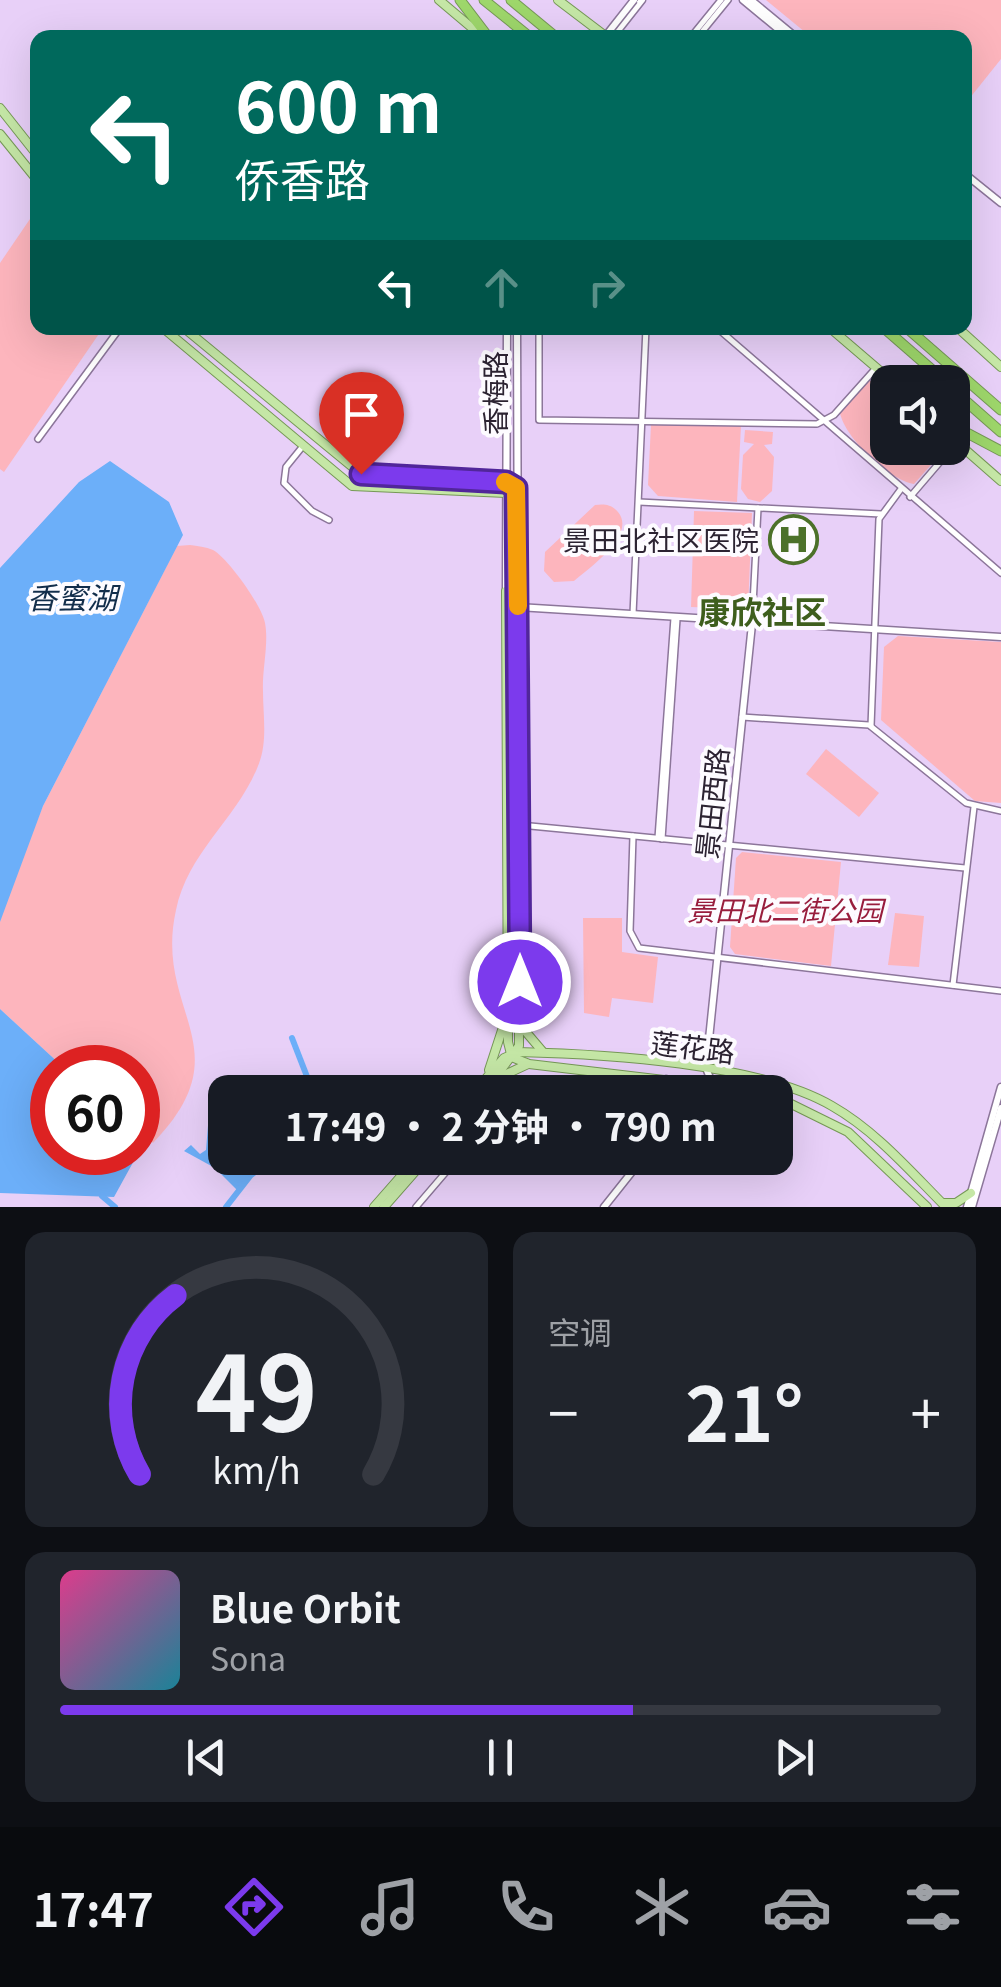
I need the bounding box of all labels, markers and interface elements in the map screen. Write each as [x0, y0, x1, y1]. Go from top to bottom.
text: 600 m [235, 52, 442, 153]
icon: left [70, 70, 200, 200]
text: 侨香路 [235, 145, 370, 210]
icon: left [369, 260, 424, 315]
icon: ahead [474, 260, 529, 315]
icon: right [579, 260, 634, 315]
street label: 香梅路 [474, 351, 514, 435]
map controls [870, 365, 970, 465]
button: sound [870, 365, 970, 465]
pin [319, 372, 404, 475]
icon: arrive [334, 387, 389, 442]
hospital icon: 景田北社区医院 [768, 513, 820, 565]
place label: 景田北社区医院 [563, 519, 759, 559]
water label: 香蜜湖 [27, 574, 121, 618]
district label: 康欣社区 [698, 587, 826, 633]
street label: 景田西路 [685, 745, 737, 861]
park label: 景田北二街公园 [687, 889, 887, 929]
position arrow [468, 930, 572, 1034]
street label: 莲花路 [649, 1021, 737, 1071]
speed limit sign: 60 [30, 1045, 160, 1175]
text: 17:49 · 2 分钟 · 790 m [284, 1097, 717, 1152]
text: 空调 [548, 1308, 612, 1354]
text: 49 [195, 1311, 318, 1462]
text: 21° [685, 1355, 804, 1464]
text: − [548, 1370, 579, 1450]
text: + [910, 1370, 941, 1450]
text: km/h [212, 1443, 301, 1494]
text: Blue Orbit [210, 1579, 401, 1634]
text: Sona [210, 1634, 286, 1680]
icon: previous [179, 1730, 234, 1785]
icon: pause [473, 1730, 528, 1785]
icon: next [767, 1730, 822, 1785]
icon: directions [219, 1872, 289, 1942]
icon: music [355, 1872, 425, 1942]
icon: phone [491, 1872, 561, 1942]
icon: climate [627, 1872, 697, 1942]
icon: car [762, 1872, 832, 1942]
icon: filters [898, 1872, 968, 1942]
text: 17:47 [33, 1875, 154, 1940]

